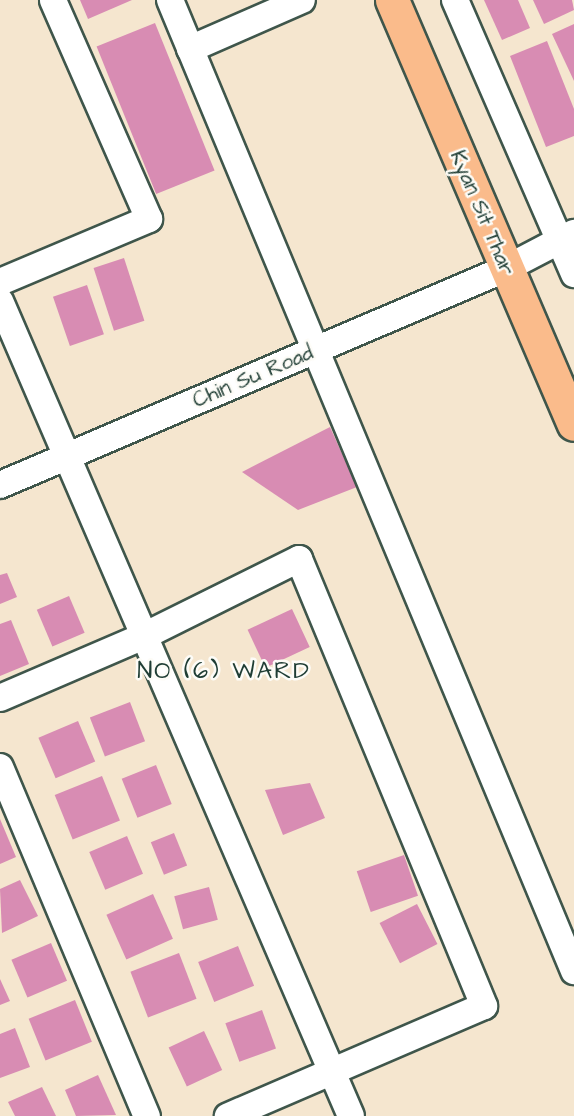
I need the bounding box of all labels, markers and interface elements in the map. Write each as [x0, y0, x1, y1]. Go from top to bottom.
street label: Kyan Sit Thar [444, 147, 520, 279]
street label: Chin Su Road [189, 340, 317, 414]
district label: NO (6) WARD [139, 658, 309, 686]

